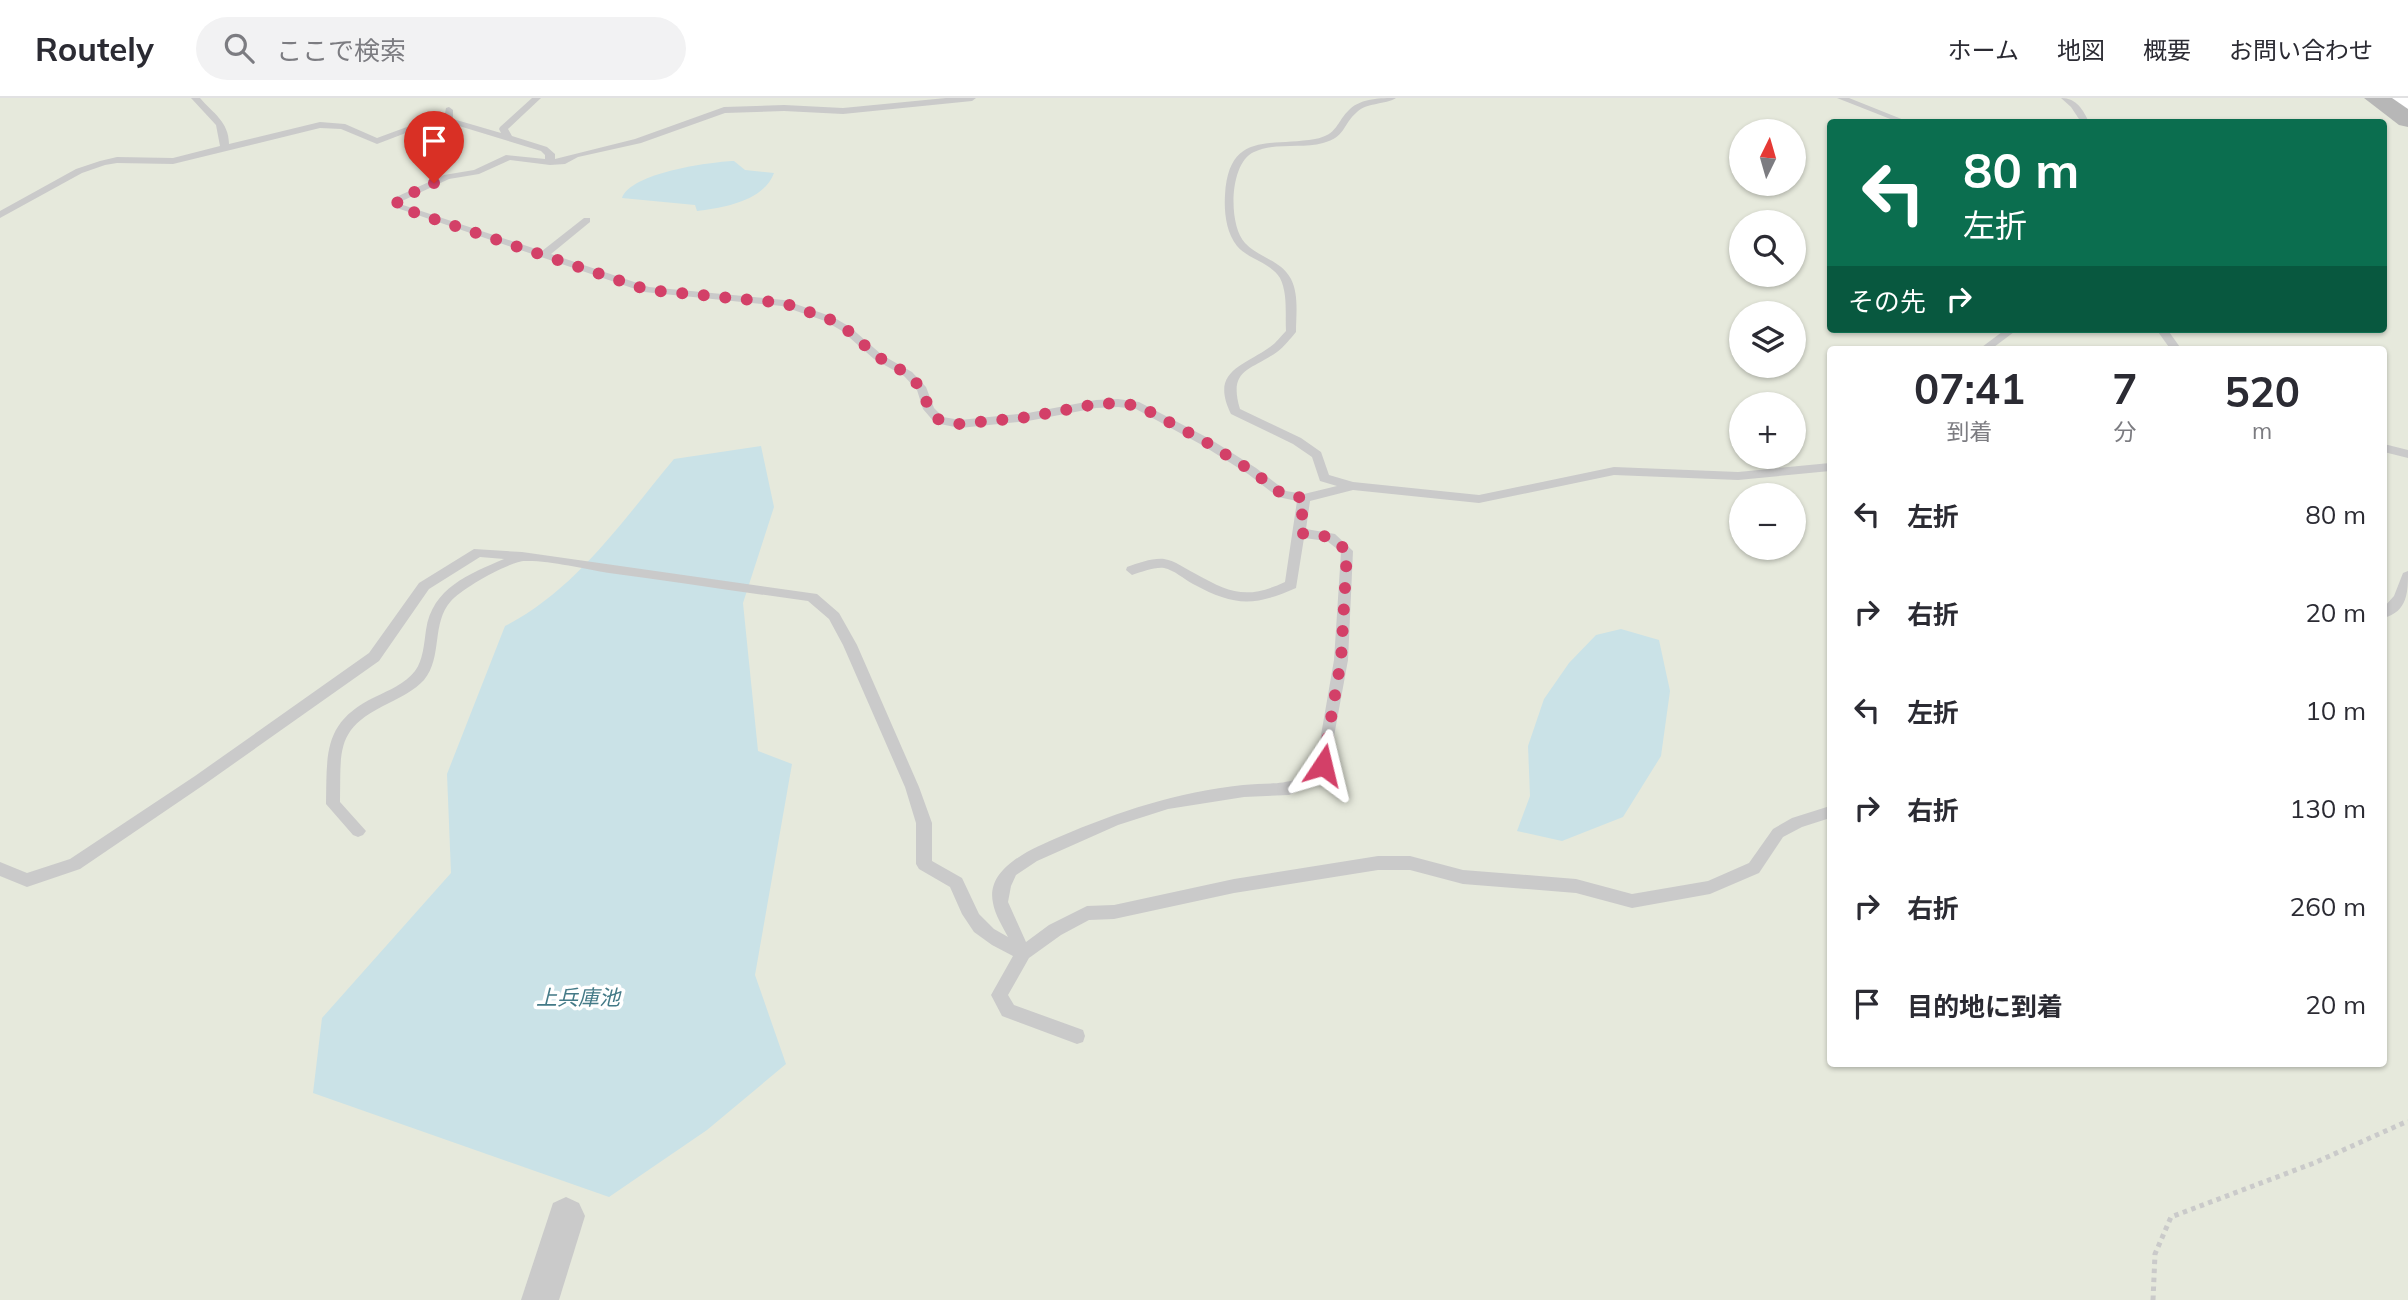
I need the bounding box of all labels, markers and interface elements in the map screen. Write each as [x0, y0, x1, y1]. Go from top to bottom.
search box [196, 17, 686, 80]
text: Routely [35, 28, 154, 69]
icon: search [220, 29, 258, 67]
text: ここで検索 [276, 34, 406, 67]
text: ホーム [1948, 35, 2019, 65]
text: 地図 [2057, 35, 2105, 65]
text: 概要 [2143, 35, 2191, 65]
text: お問い合わせ [2229, 35, 2373, 65]
pin [404, 111, 464, 183]
north arrow [1729, 119, 1806, 196]
map controls [1729, 119, 1806, 560]
icon: arrive [415, 122, 453, 160]
text: 80 m [1963, 139, 2079, 200]
icon: left [1848, 147, 1939, 238]
text: 左折 [1963, 205, 2027, 245]
button: search [1729, 210, 1806, 287]
icon: right [1940, 280, 1978, 318]
text: その先 [1848, 285, 1926, 318]
button: layers [1729, 301, 1806, 378]
text: 07:41 [1914, 362, 2025, 415]
text: 7 [2112, 362, 2137, 415]
text: 520 [2224, 365, 2300, 418]
button: + [1729, 392, 1806, 469]
text: m [2252, 416, 2272, 445]
text: 到着 [1947, 417, 1993, 446]
text: 分 [2113, 417, 2136, 446]
button: − [1729, 483, 1806, 560]
icon: left [1848, 495, 1886, 533]
text: 80 m [2305, 498, 2366, 531]
text: 左折 [1907, 500, 1959, 533]
icon: right [1848, 593, 1886, 631]
text: 20 m [2305, 596, 2366, 629]
text: 右折 [1907, 598, 1959, 631]
icon: left [1848, 691, 1886, 729]
text: 10 m [2305, 694, 2366, 727]
text: 左折 [1907, 696, 1959, 729]
position arrow [1286, 728, 1360, 802]
icon: right [1848, 789, 1886, 827]
text: 130 m [2290, 792, 2366, 825]
text: 右折 [1907, 794, 1959, 827]
icon: right [1848, 887, 1886, 925]
text: 260 m [2290, 890, 2366, 923]
text: 右折 [1907, 892, 1959, 925]
water label: 上兵庫池 [536, 984, 622, 1010]
icon: arrive [1848, 985, 1886, 1023]
text: 20 m [2305, 988, 2366, 1021]
text: 目的地に到着 [1907, 990, 2063, 1023]

